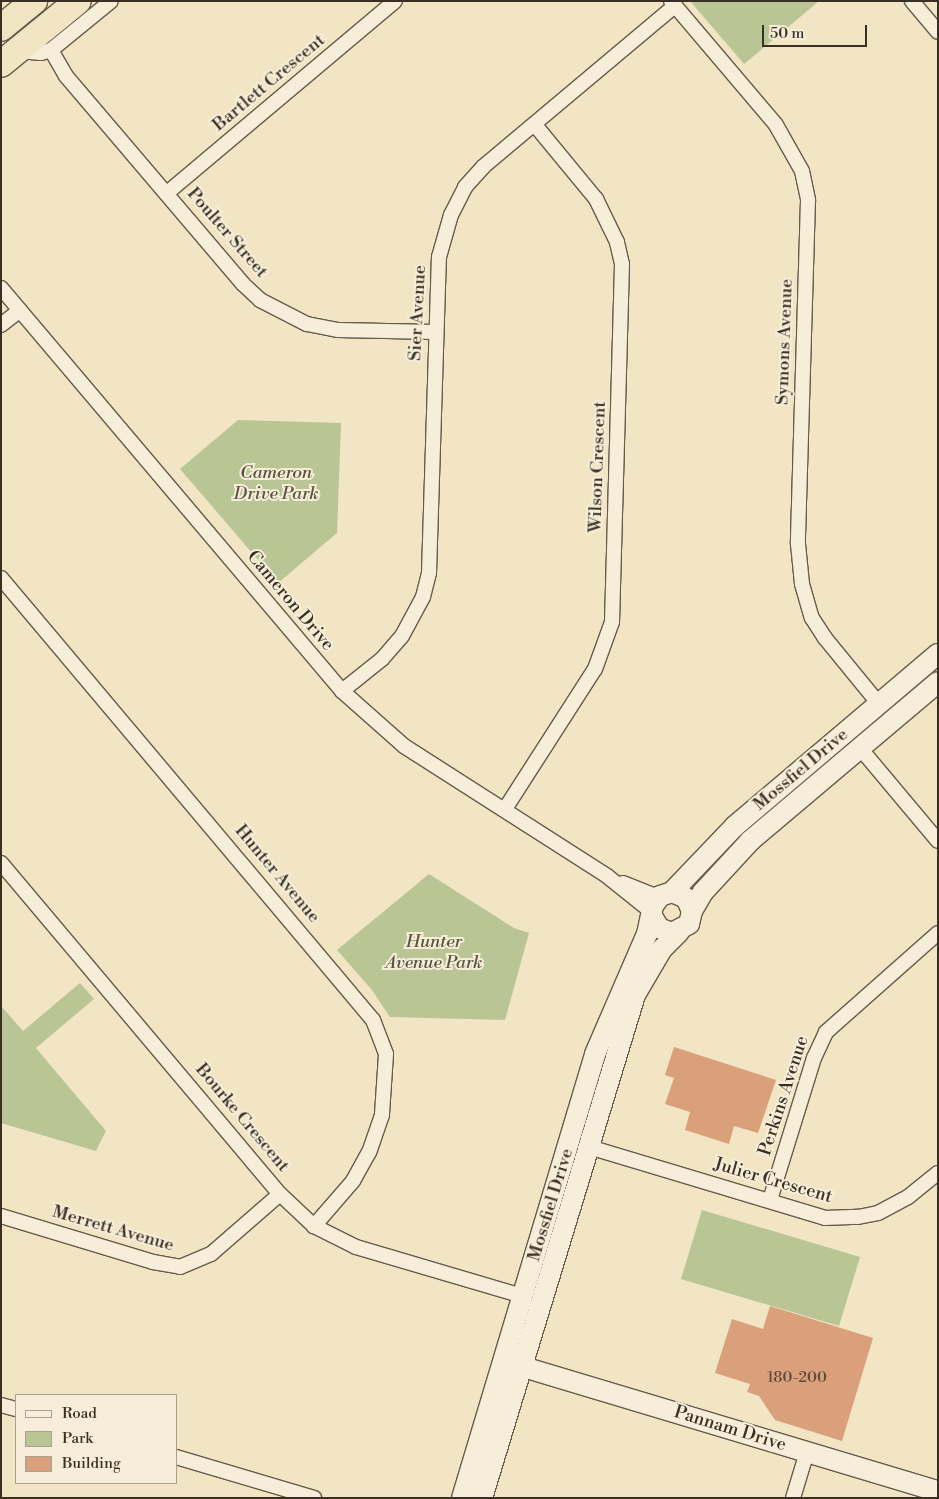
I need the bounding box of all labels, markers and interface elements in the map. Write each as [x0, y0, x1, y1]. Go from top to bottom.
scale bar [764, 15, 869, 47]
text: 50 m [770, 24, 804, 43]
street label: Bartlett Crescent [209, 30, 329, 136]
street label: Poulter Street [182, 183, 272, 283]
street label: Sier Avenue [405, 264, 431, 362]
street label: Symons Avenue [772, 278, 798, 406]
street label: Wilson Crescent [585, 401, 611, 533]
park label: Cameron Drive Park [233, 463, 319, 506]
street label: Cameron Drive [242, 546, 338, 656]
street label: Mossfiel Drive [749, 724, 853, 816]
street label: Hunter Avenue [230, 821, 324, 927]
park label: Hunter Avenue Park [386, 932, 482, 974]
street label: Perkins Avenue [754, 1033, 814, 1159]
street label: Bourke Crescent [190, 1059, 294, 1177]
street label: Mossfiel Drive [524, 1146, 578, 1264]
street label: Julier Crescent [711, 1154, 835, 1208]
street label: Merrett Avenue [50, 1201, 176, 1257]
house number: 180-200 [767, 1369, 827, 1387]
legend [15, 1394, 178, 1484]
street label: Pannam Drive [671, 1402, 789, 1456]
text: Road [62, 1404, 97, 1423]
text: Park [62, 1429, 93, 1448]
text: Building [62, 1454, 121, 1473]

